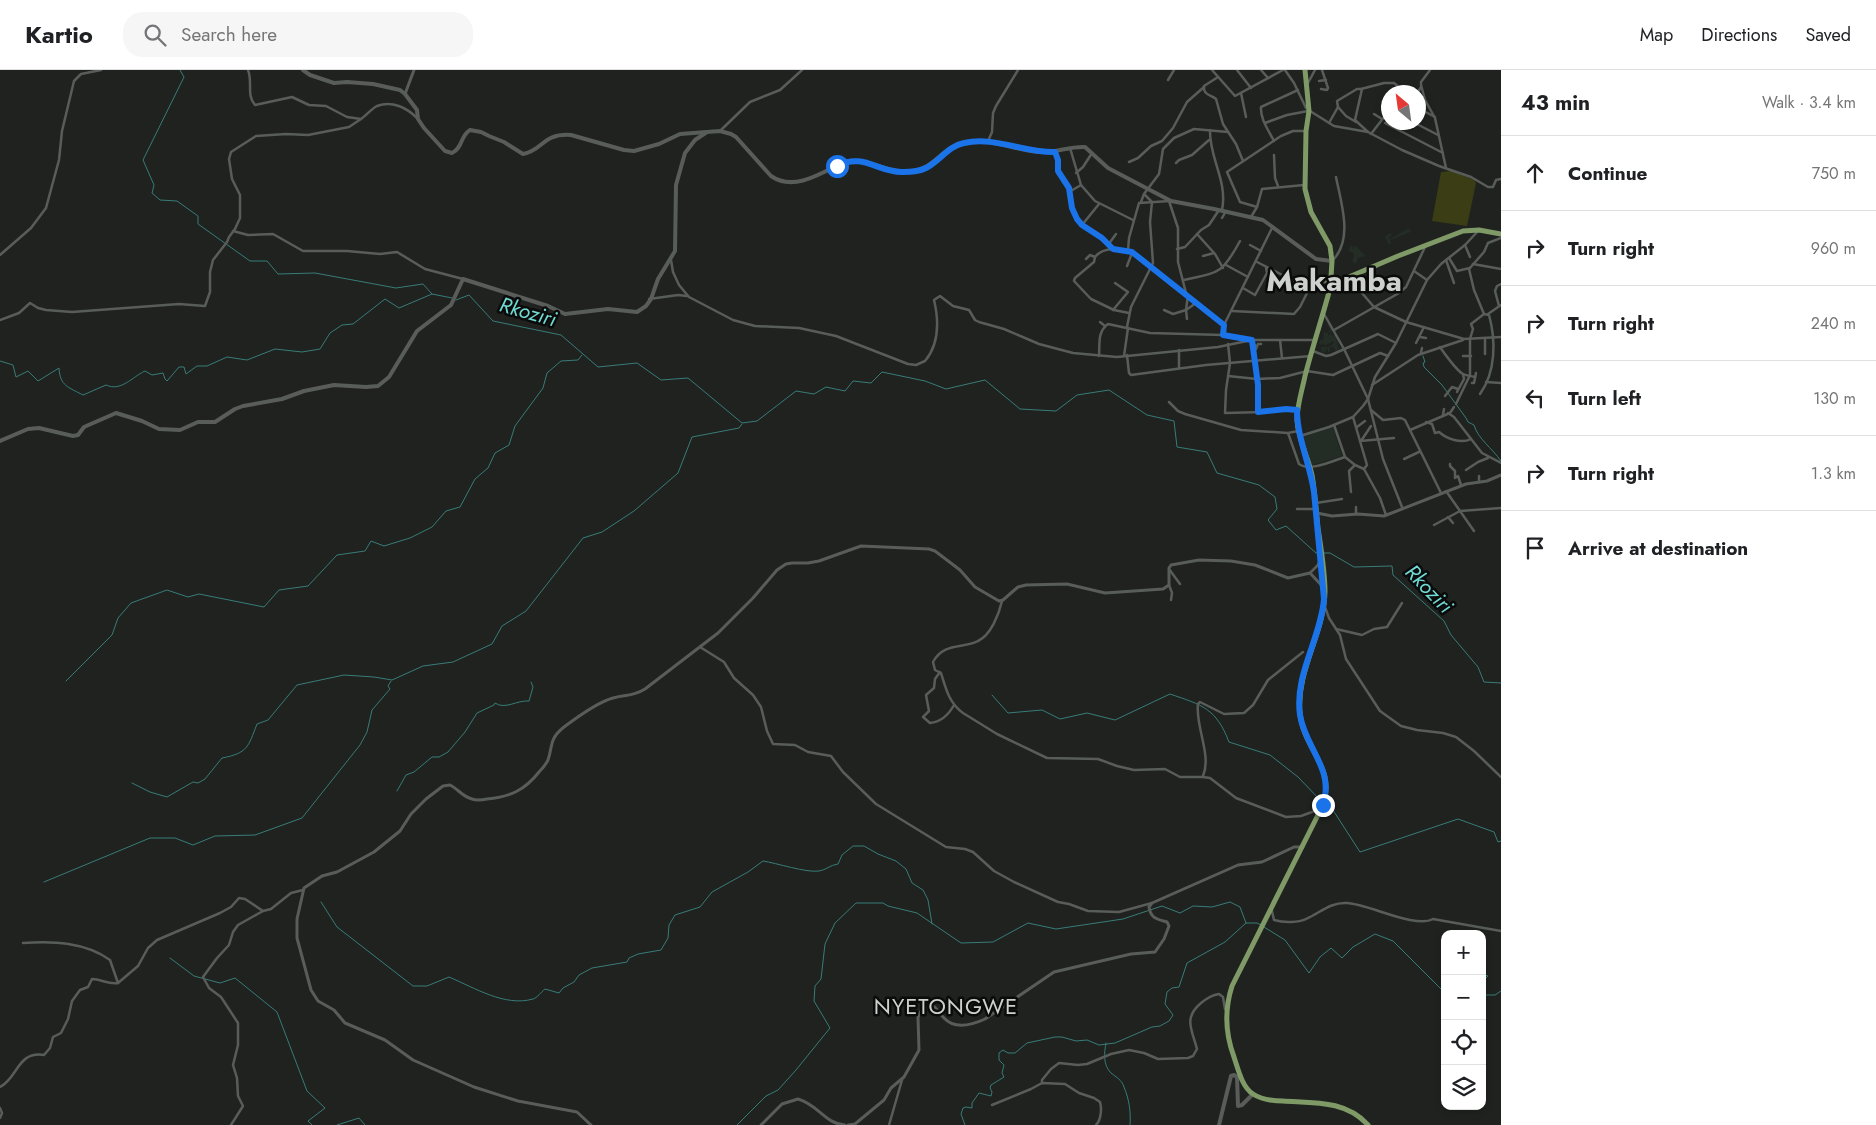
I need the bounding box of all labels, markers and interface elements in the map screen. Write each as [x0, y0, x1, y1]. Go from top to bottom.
search box [123, 12, 473, 57]
text: Kartio [25, 17, 93, 52]
icon: search [141, 21, 169, 49]
text: Search here [181, 21, 277, 48]
text: Map [1640, 22, 1673, 48]
text: Directions [1701, 22, 1777, 48]
text: Saved [1805, 22, 1851, 48]
north arrow [1381, 85, 1426, 130]
text: 43 min [1521, 88, 1590, 118]
text: Walk · 3.4 km [1762, 91, 1856, 114]
route start [826, 155, 849, 178]
icon: ahead [1521, 159, 1549, 187]
text: Continue [1568, 160, 1647, 187]
text: 750 m [1812, 162, 1856, 185]
icon: right [1521, 234, 1549, 262]
text: Turn right [1568, 235, 1654, 262]
text: 960 m [1811, 237, 1856, 260]
district label: Makamba [1266, 259, 1402, 302]
water label: Rkoziri [496, 290, 561, 335]
icon: right [1521, 309, 1549, 337]
text: Turn right [1568, 310, 1654, 337]
text: 240 m [1811, 312, 1856, 335]
icon: left [1521, 384, 1549, 412]
text: Turn left [1568, 385, 1641, 412]
text: 130 m [1813, 387, 1856, 410]
icon: right [1521, 459, 1549, 487]
text: Turn right [1568, 460, 1654, 487]
text: 1.3 km [1811, 462, 1856, 485]
icon: arrive [1521, 534, 1549, 562]
text: Arrive at destination [1568, 535, 1748, 562]
water label: Rkoziri [1398, 558, 1460, 621]
route end [1312, 794, 1335, 817]
map controls [1441, 930, 1486, 1110]
button: + [1441, 930, 1486, 975]
button: − [1441, 975, 1486, 1020]
district label: NYETONGWE [874, 990, 1018, 1022]
button: locate [1441, 1020, 1486, 1065]
button: layers [1441, 1065, 1486, 1110]

